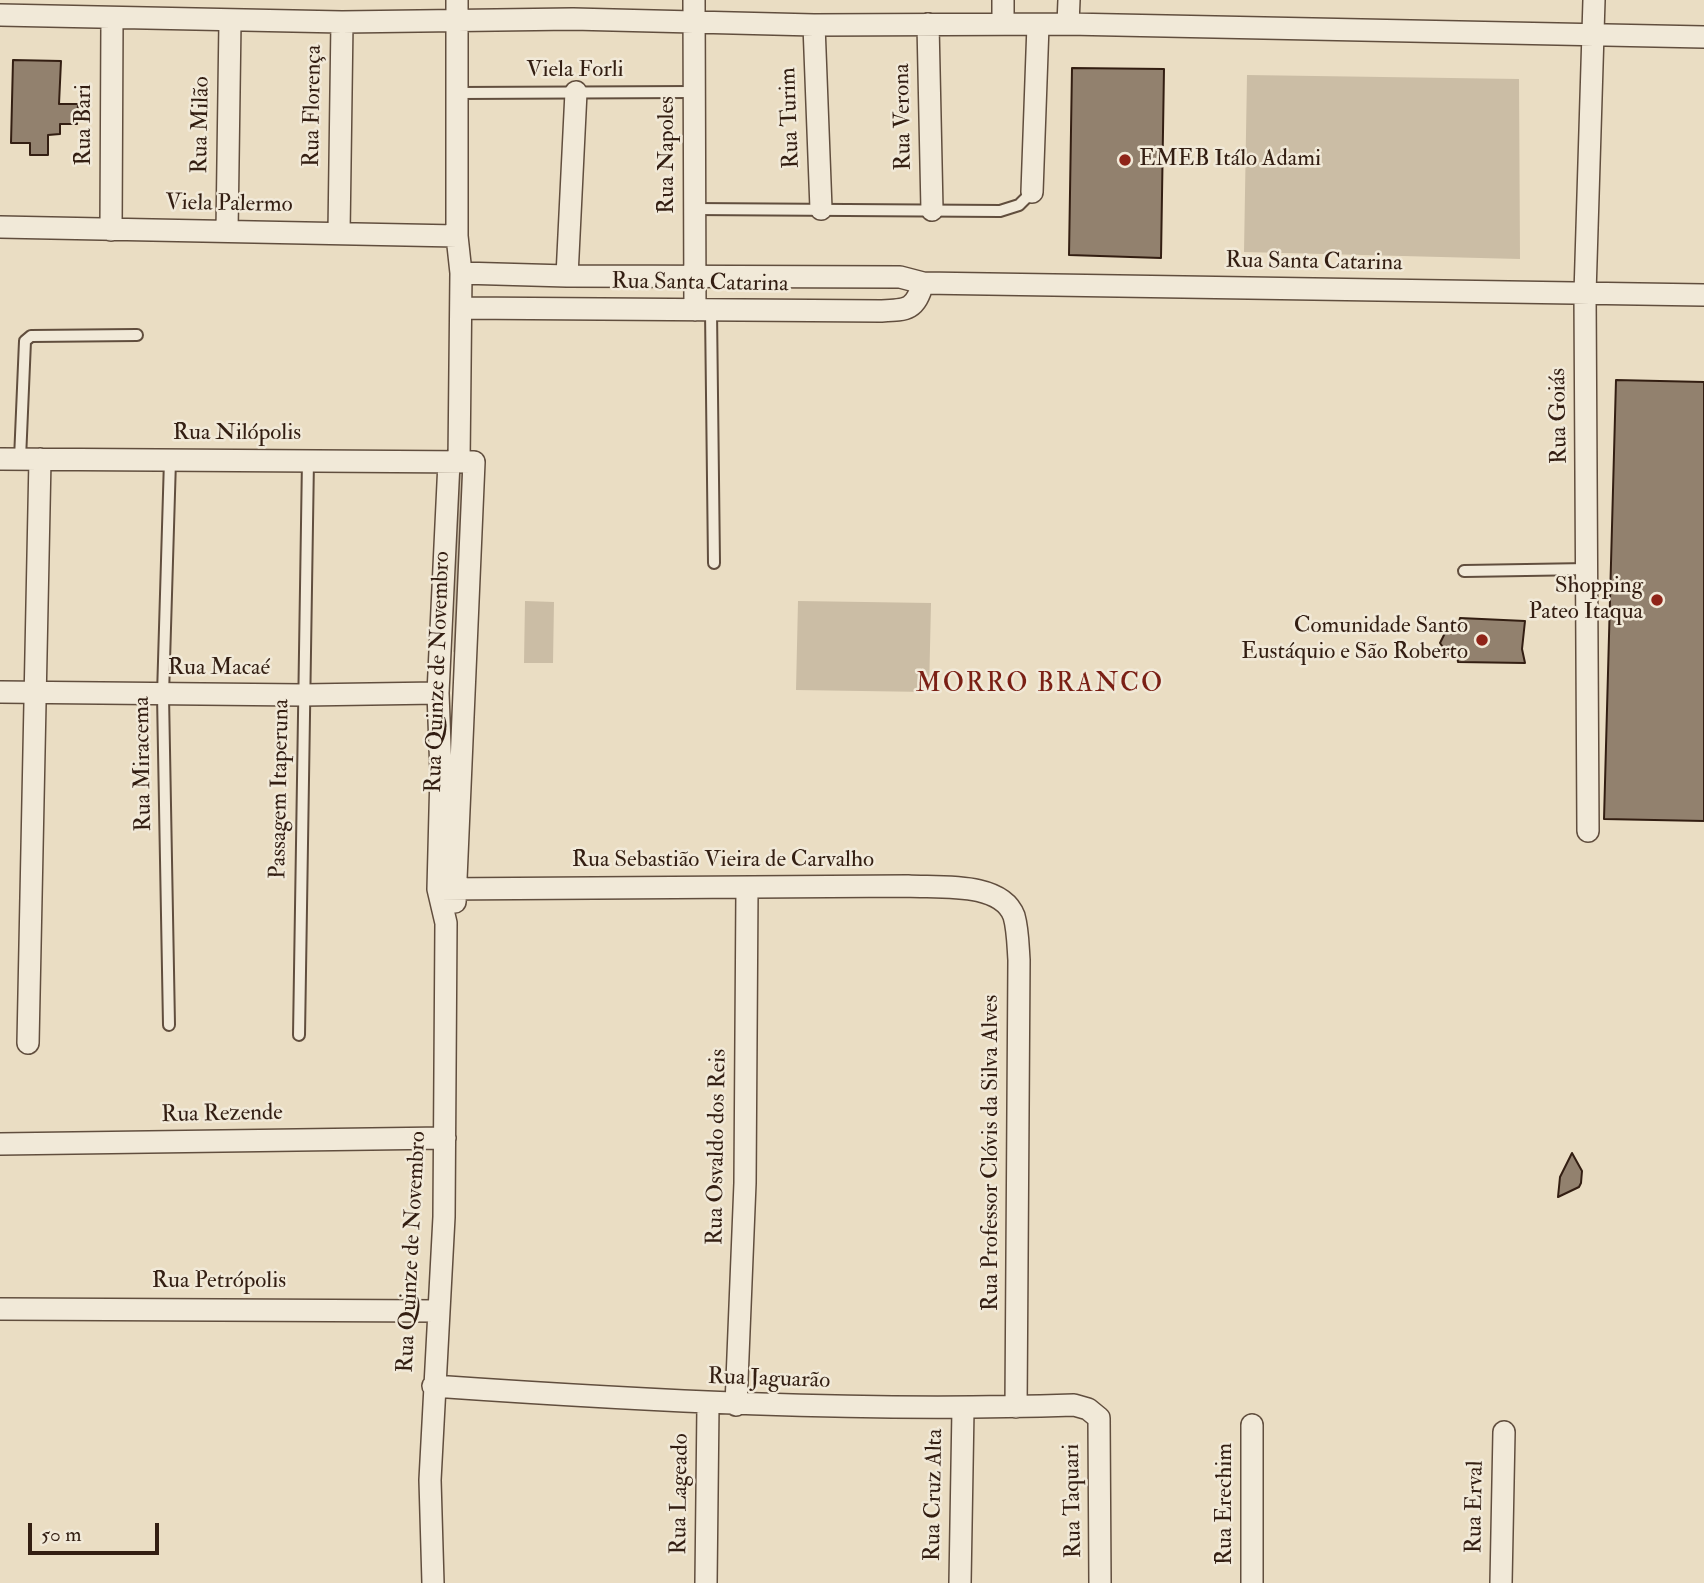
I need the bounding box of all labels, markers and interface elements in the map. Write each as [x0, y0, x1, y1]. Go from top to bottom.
street label: Rua Florença [299, 45, 329, 167]
street label: Viela Forli [526, 57, 624, 85]
street label: Rua Verona [889, 63, 919, 171]
street label: Rua Turim [775, 67, 807, 169]
street label: Rua Milão [187, 76, 217, 174]
street label: Rua Bari [71, 84, 99, 166]
street label: Rua Napoles [654, 96, 682, 214]
place label: EMEB Itálo Adami [1139, 146, 1321, 174]
marker: EMEB Itálo Adami [1117, 152, 1133, 168]
street label: Viela Palermo [165, 190, 293, 220]
street label: Rua Santa Catarina [1225, 248, 1403, 278]
street label: Rua Santa Catarina [611, 269, 789, 299]
street label: Rua Goiás [1545, 368, 1575, 464]
street label: Rua Nilópolis [173, 420, 301, 448]
street label: Rua Quinze de Novembro [421, 551, 457, 793]
place label: Shopping Pateo Itaqua [1528, 573, 1643, 627]
marker: Shopping Pateo Itaqua [1649, 592, 1665, 608]
place label: Comunidade Santo Eustáquio e São Roberto [1241, 613, 1468, 667]
marker: Comunidade Santo Eustáquio e São Roberto [1474, 632, 1490, 648]
street label: Rua Macaé [168, 655, 270, 683]
district label: MORRO BRANCO [917, 669, 1163, 701]
street label: Rua Miracema [129, 696, 159, 832]
street label: Passagem Itaperuna [266, 699, 296, 879]
street label: Rua Sebastião Vieira de Carvalho [572, 847, 874, 875]
street label: Rua Professor Clóvis da Silva Alves [978, 995, 1006, 1311]
street label: Rua Osvaldo dos Reis [702, 1049, 734, 1245]
street label: Rua Rezende [161, 1100, 283, 1130]
street label: Rua Quinze de Novembro [393, 1131, 433, 1373]
street label: Rua Petrópolis [152, 1268, 286, 1296]
street label: Rua Jaguarão [707, 1364, 831, 1396]
street label: Rua Cruz Alta [920, 1428, 950, 1562]
street label: Rua Lageado [666, 1433, 696, 1555]
street label: Rua Erechim [1212, 1443, 1240, 1565]
street label: Rua Taquari [1059, 1444, 1089, 1558]
street label: Rua Erval [1461, 1460, 1491, 1554]
scale bar [32, 1510, 163, 1554]
text: 50 m [41, 1521, 82, 1548]

